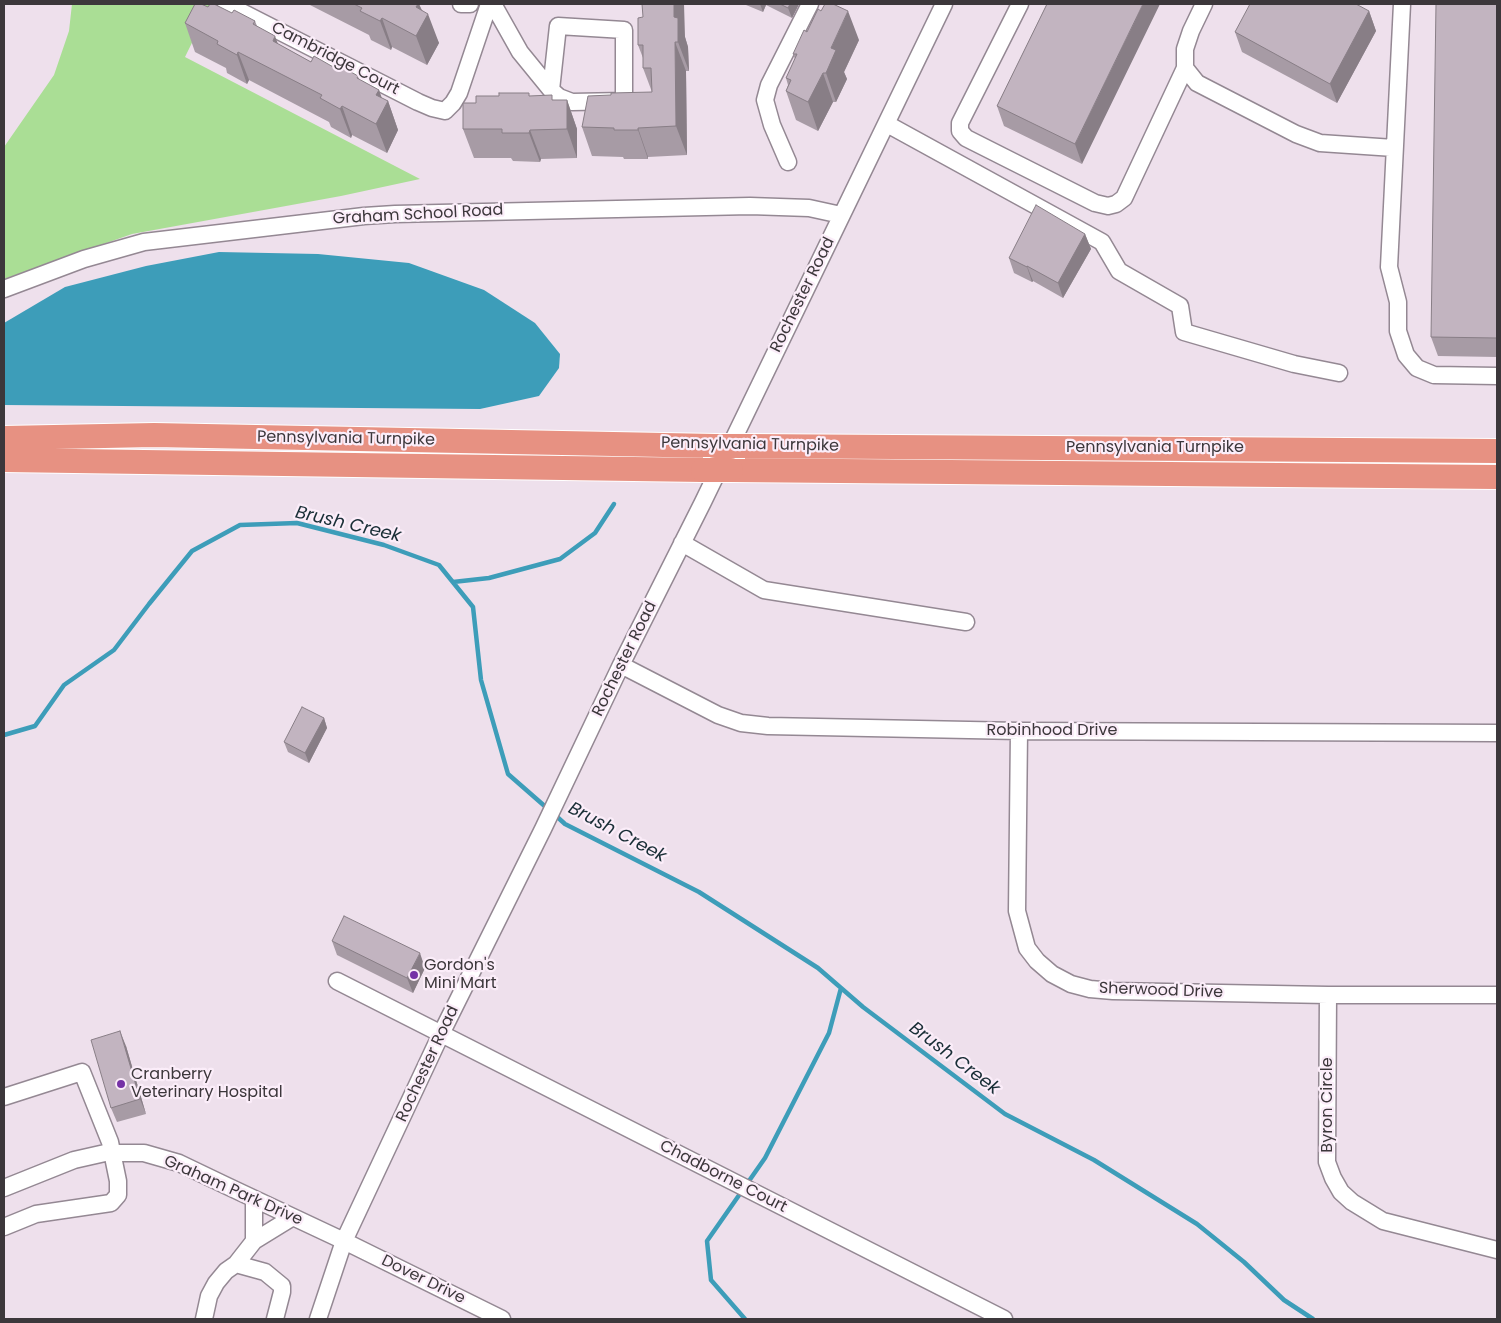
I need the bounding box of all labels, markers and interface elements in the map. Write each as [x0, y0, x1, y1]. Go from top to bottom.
street label: Cambridge Court [268, 18, 402, 100]
street label: Graham School Road [332, 201, 504, 229]
street label: Rochester Road [767, 234, 839, 356]
street label: Pennsylvania Turnpike [257, 428, 435, 450]
street label: Pennsylvania Turnpike [661, 434, 839, 456]
street label: Pennsylvania Turnpike [1066, 438, 1244, 458]
water label: Brush Creek [293, 502, 403, 548]
street label: Rochester Road [589, 598, 661, 720]
street label: Robinhood Drive [987, 721, 1117, 741]
water label: Brush Creek [564, 798, 670, 868]
place label: Gordon's Mini Mart [424, 956, 497, 994]
marker: Gordon's Mini Mart [408, 969, 420, 981]
street label: Sherwood Drive [1099, 979, 1223, 1003]
street label: Rochester Road [393, 1003, 463, 1125]
water label: Brush Creek [904, 1018, 1004, 1100]
street label: Byron Circle [1318, 1057, 1338, 1153]
place label: Cranberry Veterinary Hospital [131, 1065, 283, 1103]
marker: Cranberry Veterinary Hospital [115, 1078, 127, 1090]
street label: Chadborne Court [656, 1137, 790, 1217]
street label: Graham Park Drive [161, 1152, 305, 1230]
street label: Dover Drive [378, 1251, 468, 1309]

